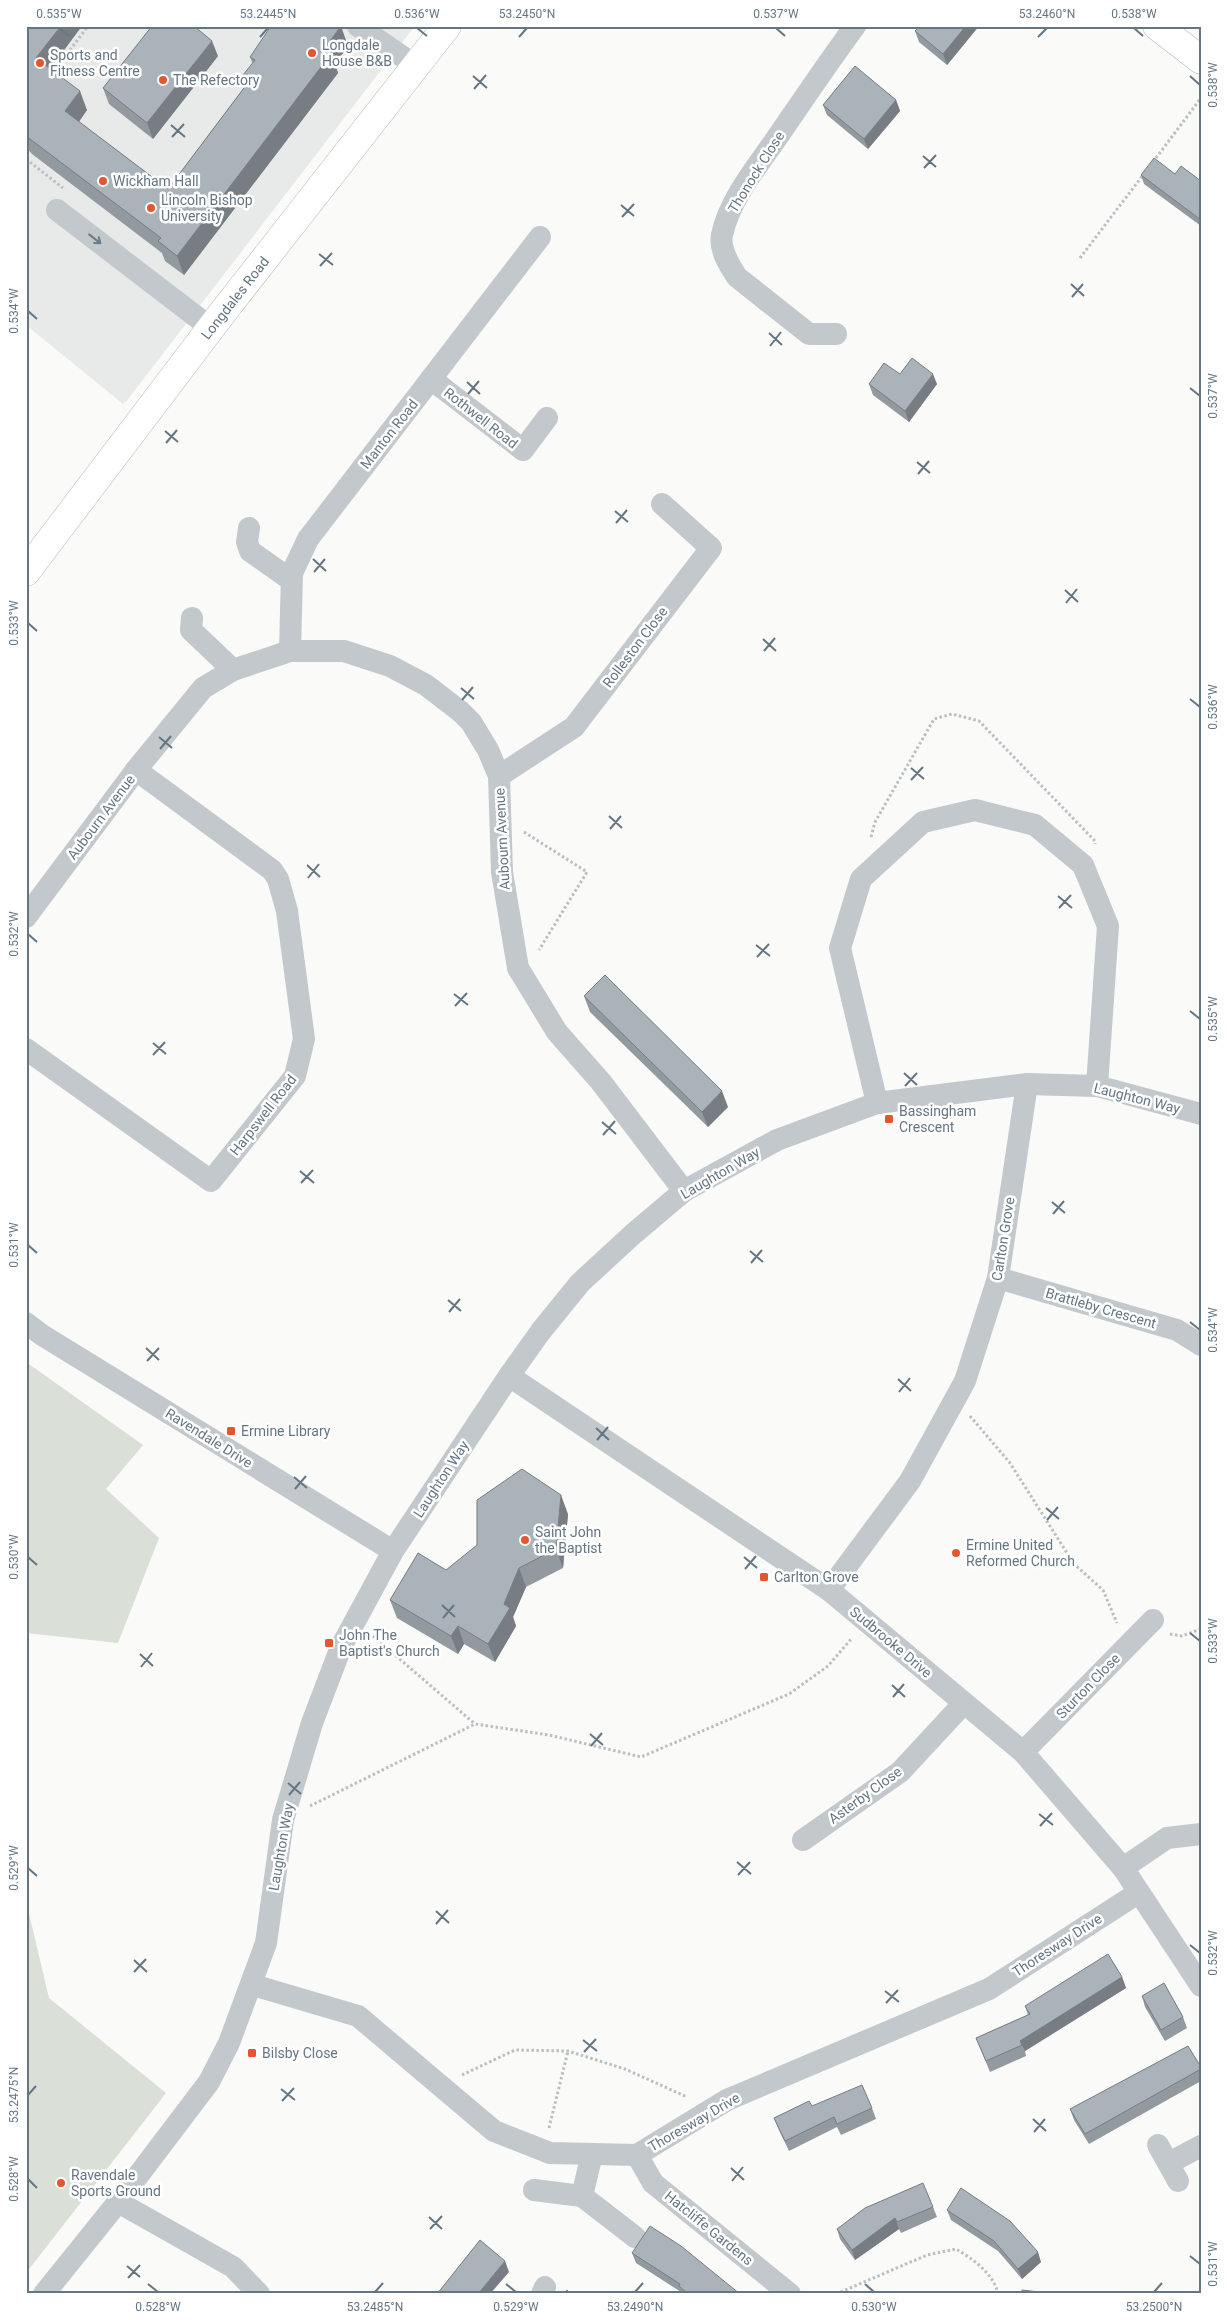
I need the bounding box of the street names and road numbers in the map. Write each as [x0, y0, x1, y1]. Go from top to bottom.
street label: Thonock Close [725, 128, 787, 216]
street label: Longdales Road [198, 254, 272, 342]
street label: Rothwell Road [441, 384, 521, 452]
street label: Manton Road [357, 396, 421, 472]
street label: Rolleston Close [599, 604, 671, 690]
street label: Aubourn Avenue [64, 771, 138, 863]
street label: Aubourn Avenue [491, 788, 513, 890]
street label: Harpswell Road [227, 1072, 299, 1158]
street label: Laughton Way [1092, 1080, 1182, 1117]
street label: Laughton Way [678, 1144, 763, 1202]
street label: Carlton Grove [988, 1196, 1018, 1282]
street label: Brattleby Crescent [1044, 1285, 1158, 1332]
street label: Ravendale Drive [163, 1405, 255, 1471]
street label: Laughton Way [410, 1437, 472, 1520]
street label: Sudbrooke Drive [847, 1603, 935, 1681]
street label: Sturton Close [1053, 1650, 1123, 1722]
street label: Asterby Close [825, 1763, 905, 1827]
street label: Laughton Way [265, 1802, 297, 1892]
street label: Thoresway Drive [1009, 1910, 1105, 1980]
street label: Thoresway Drive [645, 2089, 743, 2155]
street label: Hatcliffe Gardens [662, 2188, 756, 2268]

